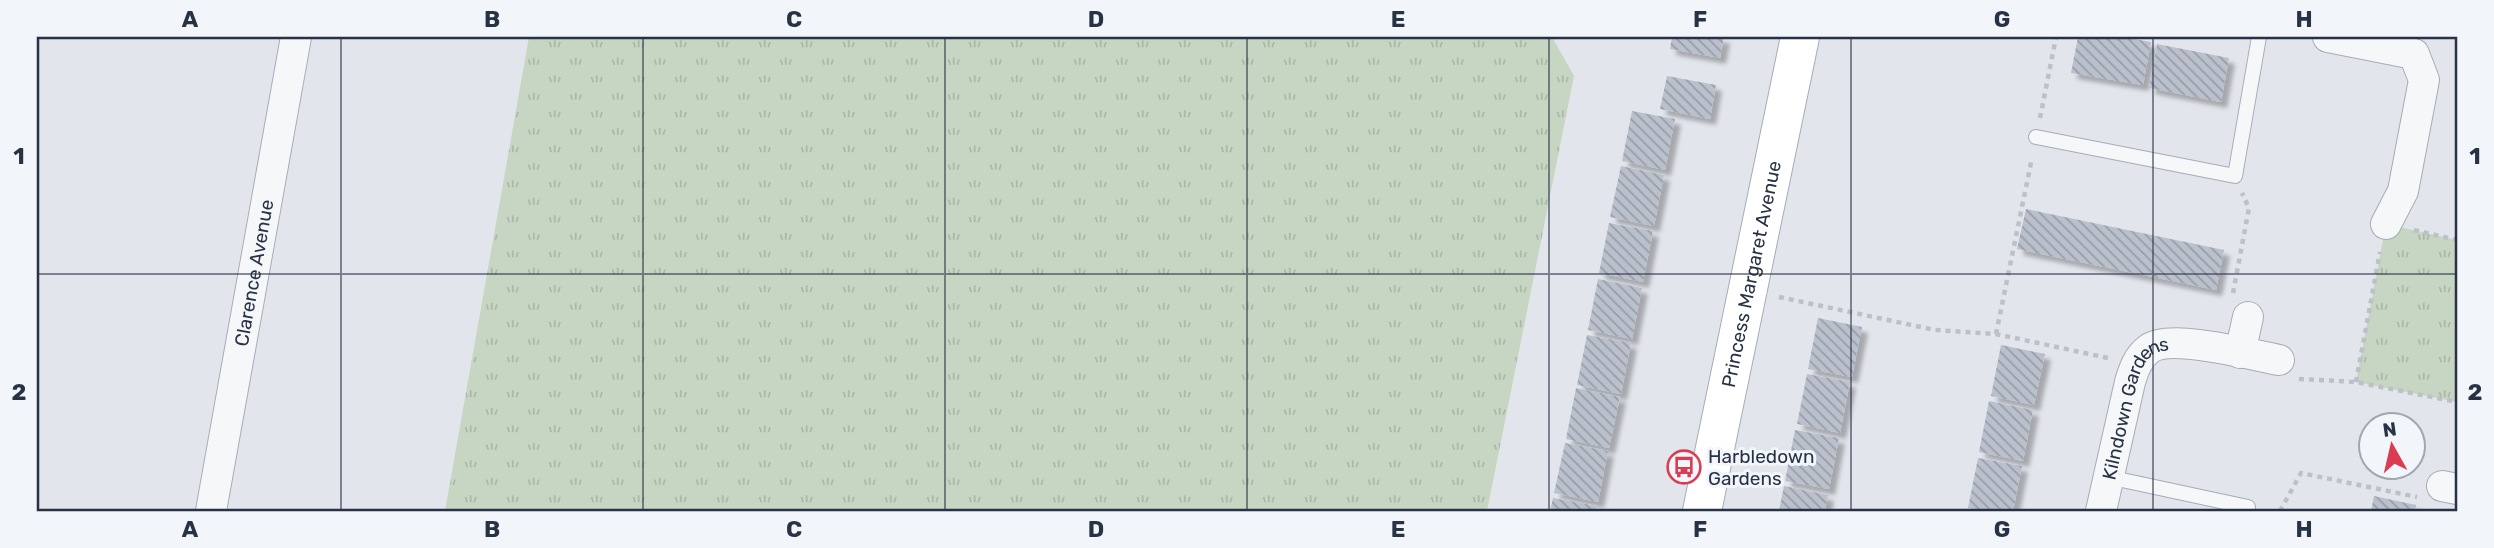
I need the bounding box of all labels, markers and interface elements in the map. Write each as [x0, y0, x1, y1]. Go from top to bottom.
text: A [182, 5, 199, 33]
text: B [484, 5, 500, 33]
text: C [786, 5, 802, 33]
text: D [1088, 5, 1104, 33]
text: E [1391, 5, 1405, 33]
text: F [1693, 5, 1707, 33]
text: G [1994, 5, 2010, 33]
text: H [2295, 5, 2313, 33]
text: 1 [13, 142, 25, 170]
text: 1 [2469, 142, 2481, 170]
street label: Princess Margaret Avenue [1717, 159, 1786, 390]
street label: Clarence Avenue [230, 198, 279, 348]
street label: Kilndown Gardens [2097, 332, 2170, 482]
text: 2 [12, 378, 26, 406]
text: 2 [2468, 378, 2482, 406]
north arrow [2358, 412, 2428, 482]
text: N [2381, 417, 2398, 442]
place label: Harbledown Gardens [1708, 445, 1815, 490]
bus stop icon: Harbledown Gardens [1665, 448, 1703, 486]
text: A [182, 515, 199, 543]
text: B [484, 515, 500, 543]
text: C [786, 515, 802, 543]
text: D [1088, 515, 1104, 543]
text: E [1391, 515, 1405, 543]
text: F [1693, 515, 1707, 543]
text: G [1994, 515, 2010, 543]
text: H [2295, 515, 2313, 543]

